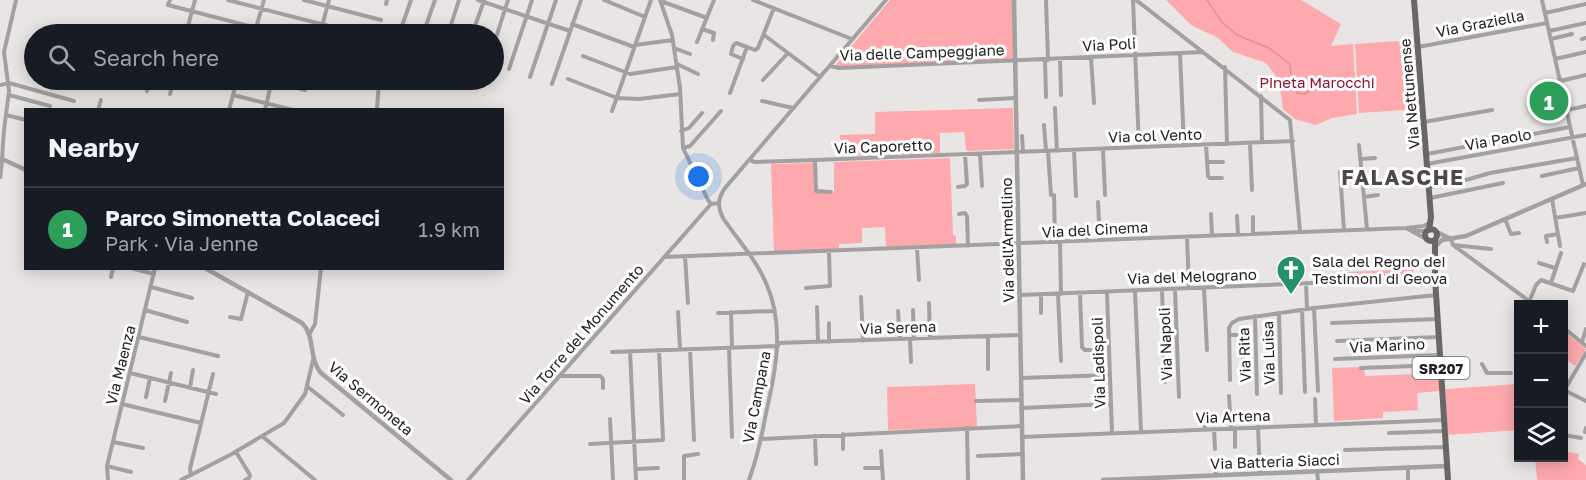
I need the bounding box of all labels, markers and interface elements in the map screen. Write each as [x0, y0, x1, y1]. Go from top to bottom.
street label: Via Graziella [1434, 6, 1526, 40]
search box [24, 24, 504, 90]
street label: Via Poli [1082, 34, 1136, 54]
street label: Via Nettunense [1395, 38, 1423, 150]
street label: Via delle Campeggiane [839, 40, 1005, 64]
icon: search [45, 41, 78, 74]
text: Search here [93, 44, 219, 71]
park label: Pineta Marocchi [1259, 73, 1375, 91]
pin: 1 [1530, 78, 1568, 124]
street label: Via col Vento [1108, 124, 1202, 146]
street label: Via Paolo [1463, 124, 1533, 154]
text: Nearby [48, 132, 139, 163]
street label: Via Caporetto [833, 135, 933, 157]
your location [684, 162, 713, 191]
district label: FALASCHE [1341, 164, 1465, 190]
street label: Via dell'Armellino [997, 177, 1017, 303]
text: Parco Simonetta Colaceci [105, 204, 380, 231]
text: 1 [62, 217, 73, 241]
text: 1.9 km [418, 217, 480, 241]
street label: Via del Cinema [1041, 217, 1149, 241]
text: Park · Via Jenne [105, 231, 258, 255]
place label: Sala del Regno dei Testimoni di Geova [1312, 252, 1447, 287]
church icon: Sala del Regno dei Testimoni di Geova [1275, 254, 1307, 296]
street label: Via Torre del Monumento [515, 260, 647, 408]
street label: Via del Melograno [1127, 265, 1257, 287]
map controls [1514, 300, 1568, 462]
button: + [1514, 300, 1568, 354]
street label: Via Napoli [1155, 307, 1175, 381]
street label: Via Serena [859, 317, 937, 337]
street label: Via Ladispoli [1087, 317, 1109, 409]
street label: Via Luisa [1258, 321, 1278, 385]
street label: Via Maenza [101, 323, 139, 407]
street label: Via Rita [1234, 327, 1254, 383]
street label: Via Marino [1349, 334, 1425, 356]
street label: Via Campana [738, 349, 774, 445]
button: − [1514, 354, 1568, 408]
street label: Via Sermoneta [325, 357, 417, 439]
road number: SR207 [1412, 357, 1470, 379]
street label: Via Artena [1195, 406, 1271, 426]
button: layers [1514, 408, 1568, 462]
street label: Via Batteria Siacci [1210, 450, 1340, 472]

